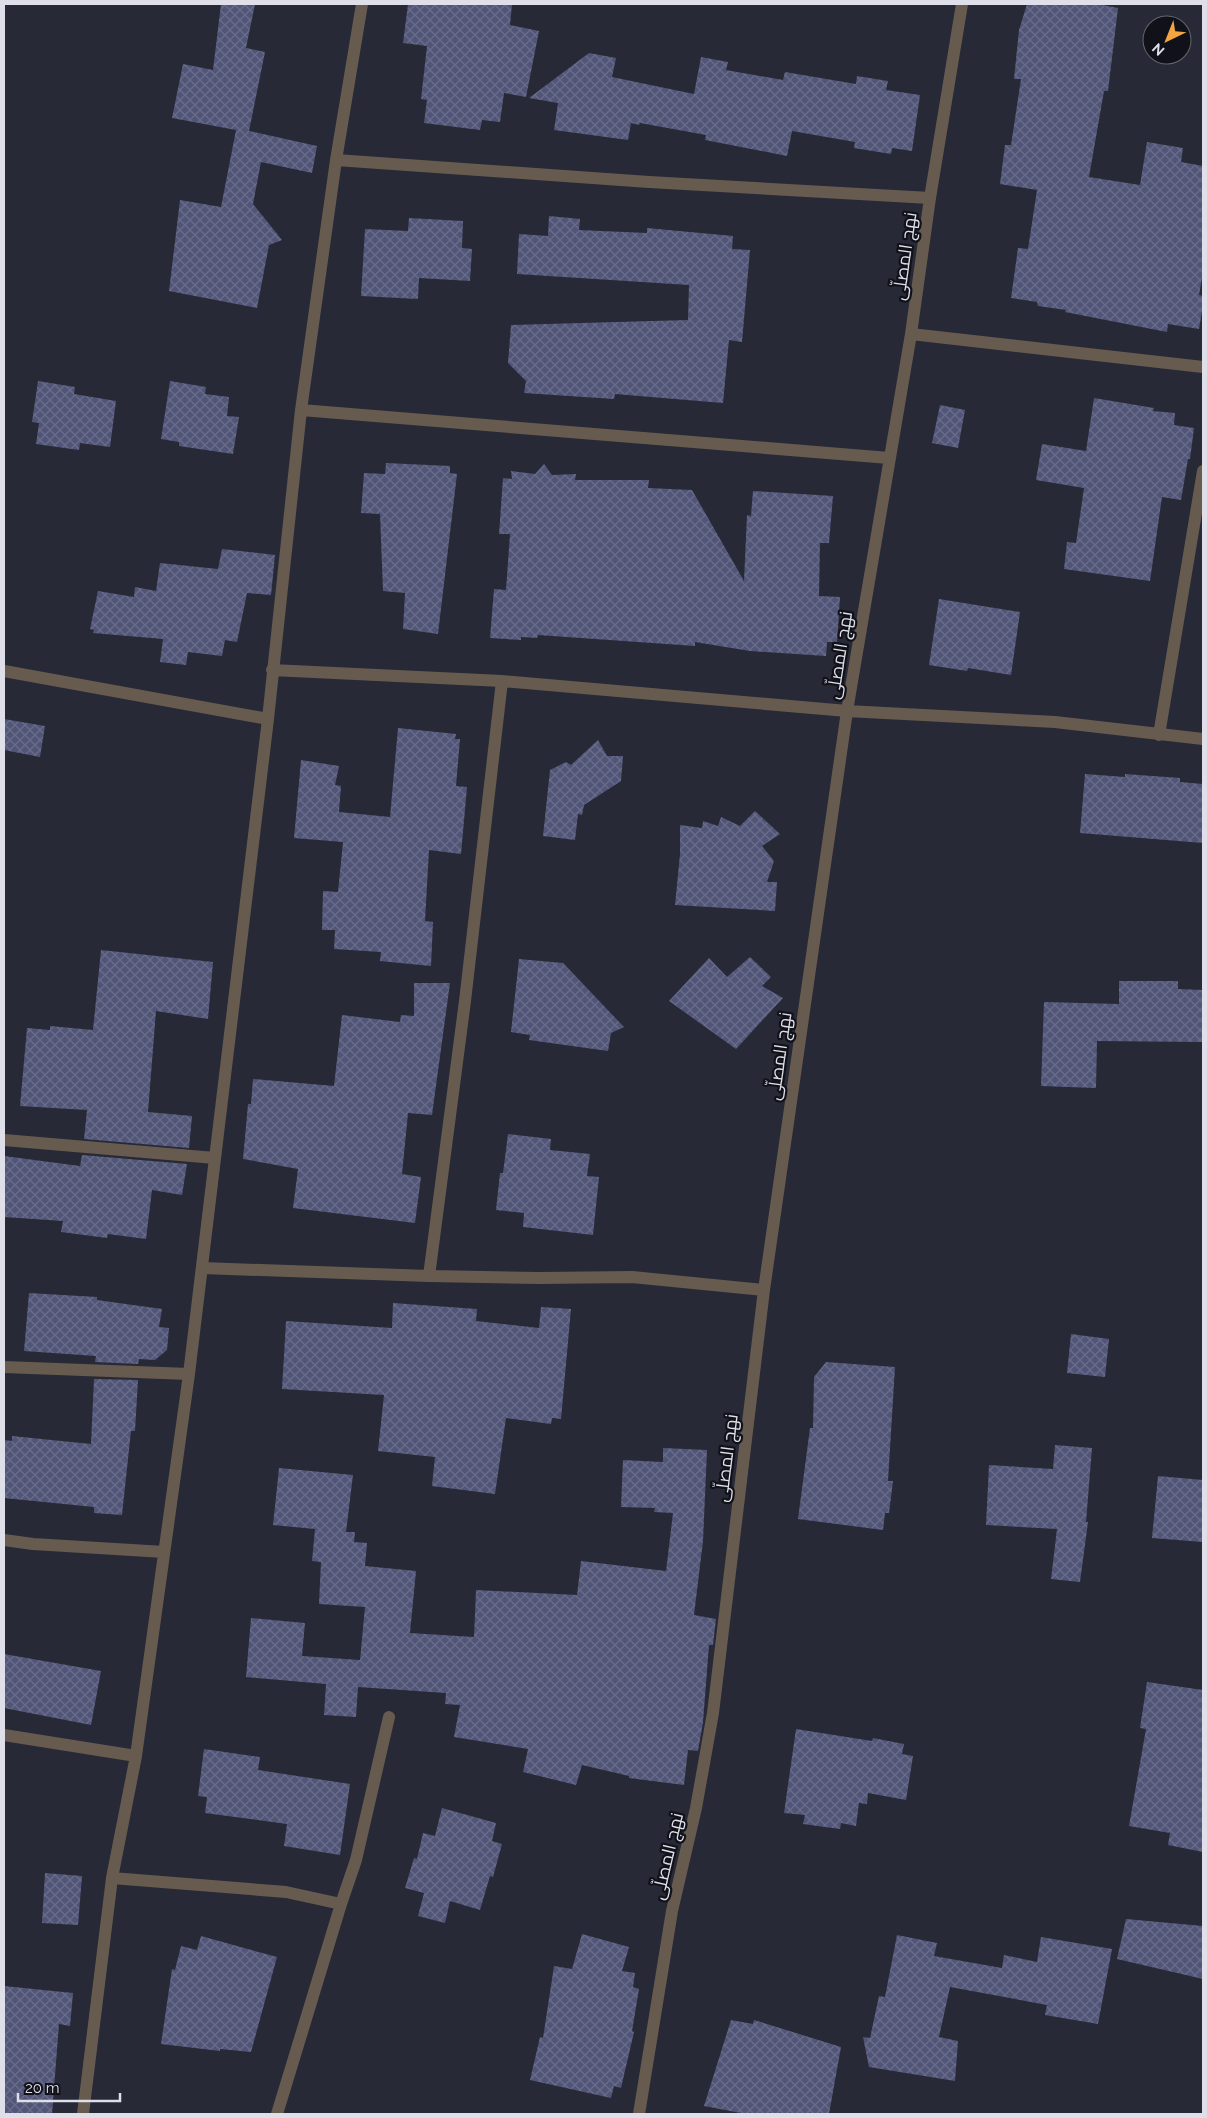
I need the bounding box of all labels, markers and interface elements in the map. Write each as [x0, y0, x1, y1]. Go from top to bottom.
north arrow [1142, 15, 1192, 65]
text: N [1149, 40, 1167, 59]
street label: نهج المصلّى [887, 211, 923, 302]
street label: نهج المصلّى [821, 609, 858, 701]
street label: نهج المصلّى [762, 1011, 798, 1102]
street label: نهج المصلّى [710, 1413, 744, 1504]
street label: نهج المصلّى [646, 1810, 689, 1902]
scale bar [18, 2070, 120, 2102]
text: 20 m [25, 2079, 60, 2097]

